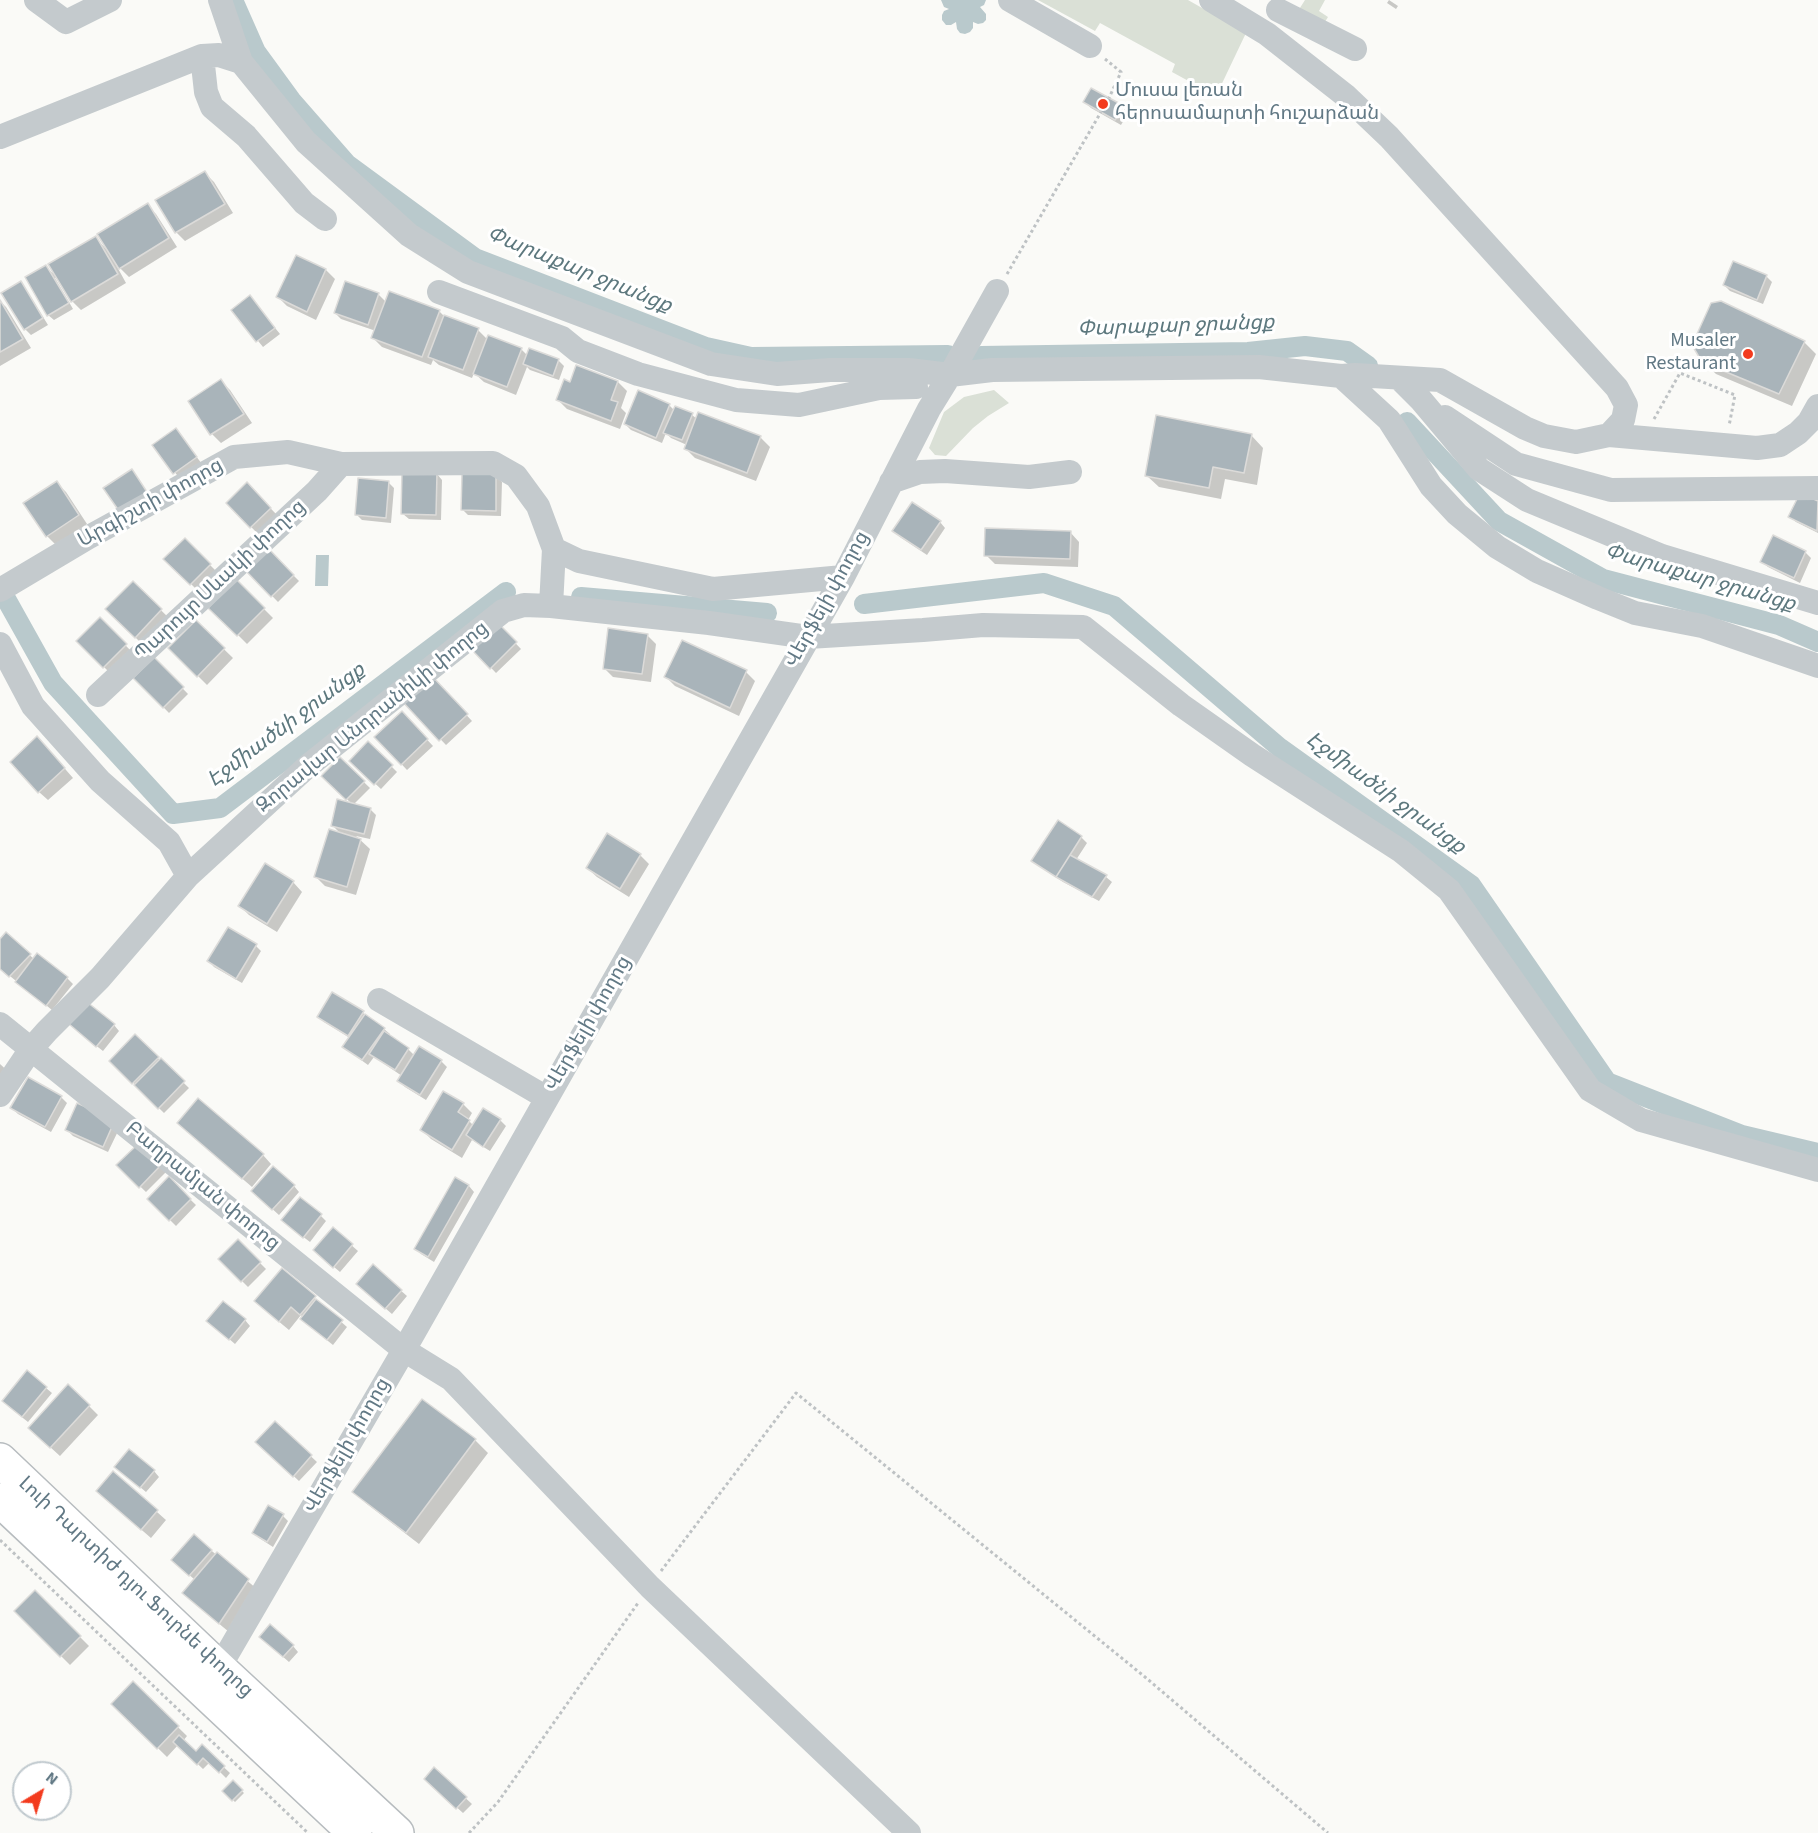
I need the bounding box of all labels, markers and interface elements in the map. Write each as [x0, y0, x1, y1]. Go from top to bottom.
place label: Մուսա լեռան հերոսամարտի հուշարձան [1115, 80, 1379, 127]
marker: Մուսա լեռան հերոսամարտի հուշարձան [1096, 97, 1110, 111]
water label: Փարաքար ջրանցք [483, 222, 675, 320]
water label: Փարաքար ջրանցք [1077, 311, 1275, 343]
place label: Musaler Restaurant [1645, 330, 1736, 377]
marker: Musaler Restaurant [1741, 347, 1755, 361]
street label: Արգիշտի փողոց [74, 454, 228, 554]
street label: Պարույր Սևակի փողոց [131, 496, 311, 666]
street label: Վերֆելի փողոց [781, 528, 875, 672]
water label: Փարաքար ջրանցք [1602, 540, 1798, 618]
street label: Զորավար Անդրանիկի փողոց [252, 617, 494, 819]
water label: Էջմիածնի ջրանցք [203, 658, 371, 794]
water label: Էջմիածնի ջրանցք [1300, 728, 1470, 860]
street label: Վերֆելի փողոց [541, 952, 637, 1096]
street label: Բաղրամյան փողոց [120, 1117, 284, 1257]
street label: Վերֆելի փողոց [300, 1374, 396, 1518]
street label: Լուի Դարտիժ դյու Ֆուրնե փողոց [12, 1473, 258, 1703]
north arrow [12, 1761, 72, 1821]
text: N [41, 1766, 63, 1790]

